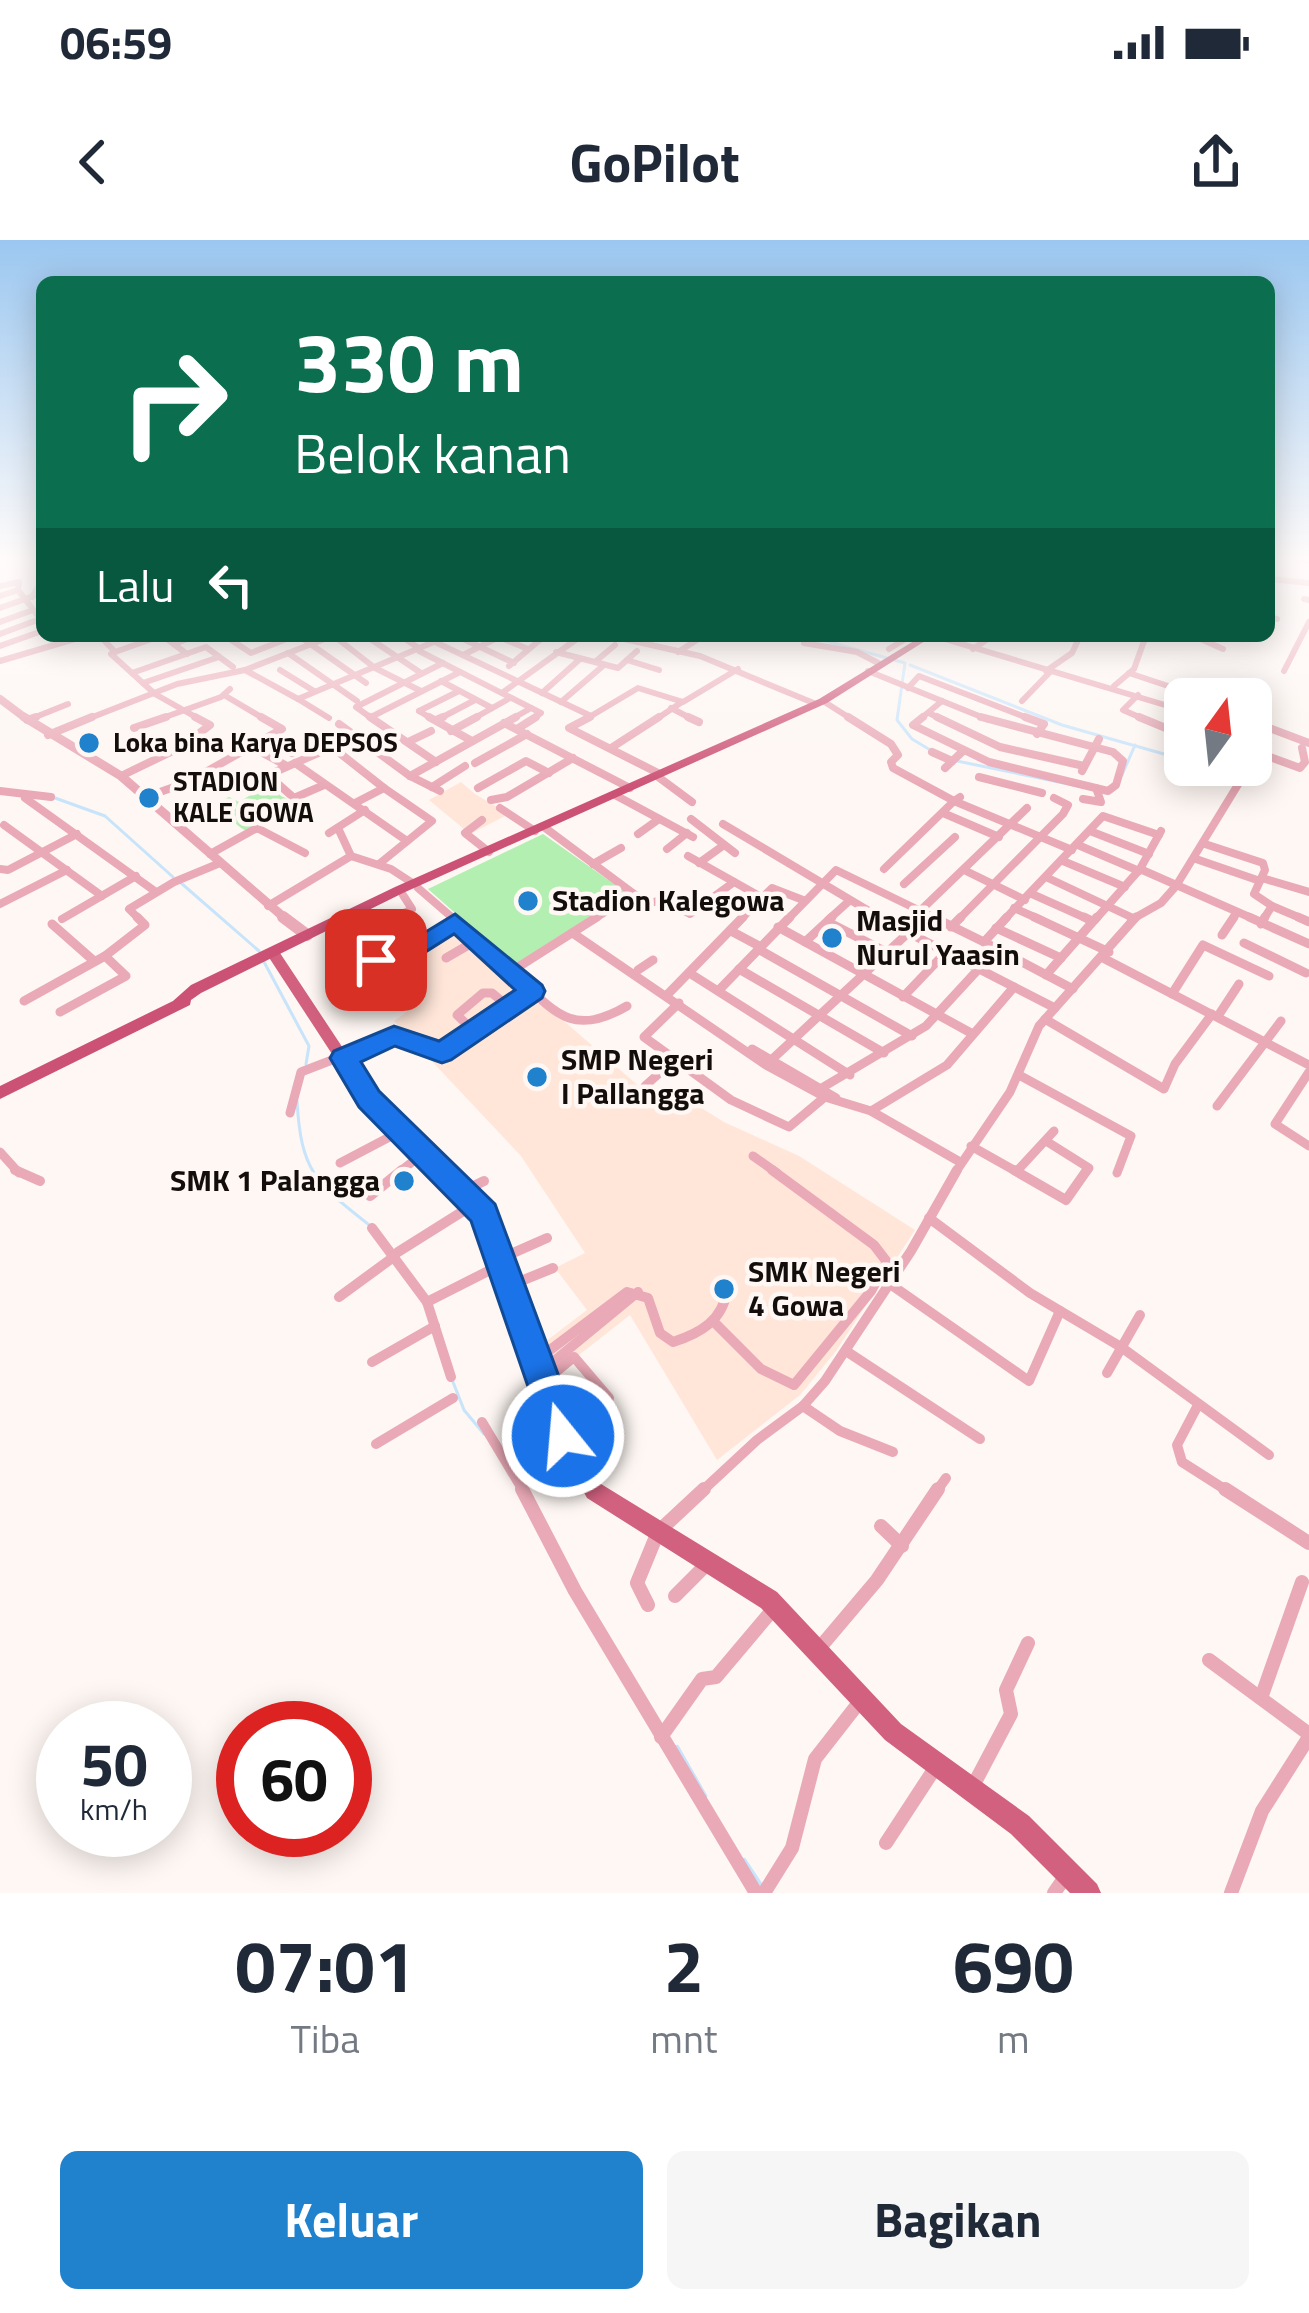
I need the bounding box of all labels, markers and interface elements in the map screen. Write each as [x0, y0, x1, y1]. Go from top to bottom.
text: 06:59 [60, 8, 172, 76]
text: GoPilot [569, 121, 740, 203]
icon: back [60, 129, 126, 195]
icon: share [1183, 129, 1249, 195]
text: 330 m [294, 297, 524, 425]
icon: right [96, 324, 252, 480]
text: Belok kanan [294, 412, 571, 494]
text: Lalu [96, 551, 174, 619]
icon: left [198, 552, 264, 618]
north arrow [1164, 678, 1272, 786]
map controls [1164, 678, 1272, 786]
place label: Loka bina Karya DEPSOS [113, 721, 398, 762]
marker: Loka bina Karya DEPSOS [76, 730, 102, 756]
place label: STADION KALE GOWA [173, 760, 314, 832]
marker: STADION KALE GOWA [136, 785, 162, 811]
place label: Stadion Kalegowa [552, 877, 785, 923]
marker: Stadion Kalegowa [515, 888, 541, 914]
place label: Masjid Nurul Yaasin [856, 897, 1020, 977]
pin [325, 909, 427, 1011]
marker: Masjid Nurul Yaasin [819, 925, 845, 951]
icon: arrive [343, 927, 409, 993]
place label: SMP Negeri I Pallangga [561, 1036, 713, 1116]
marker: SMP Negeri I Pallangga [524, 1064, 550, 1090]
place label: SMK 1 Palangga [170, 1157, 380, 1203]
marker: SMK 1 Palangga [391, 1168, 417, 1194]
place label: SMK Negeri 4 Gowa [748, 1248, 901, 1328]
marker: SMK Negeri 4 Gowa [711, 1276, 737, 1302]
position arrow [500, 1373, 626, 1499]
speed limit sign: 60 [216, 1701, 372, 1857]
text: 50 [80, 1718, 148, 1809]
text: km/h [80, 1786, 148, 1832]
text: 07:01 [235, 1910, 415, 2020]
text: 2 [664, 1910, 704, 2020]
text: 690 [953, 1910, 1074, 2020]
text: Tiba [291, 2009, 360, 2068]
text: mnt [650, 2009, 717, 2068]
text: m [997, 2009, 1030, 2068]
button: Keluar [60, 2151, 643, 2289]
button: Bagikan [667, 2151, 1249, 2289]

